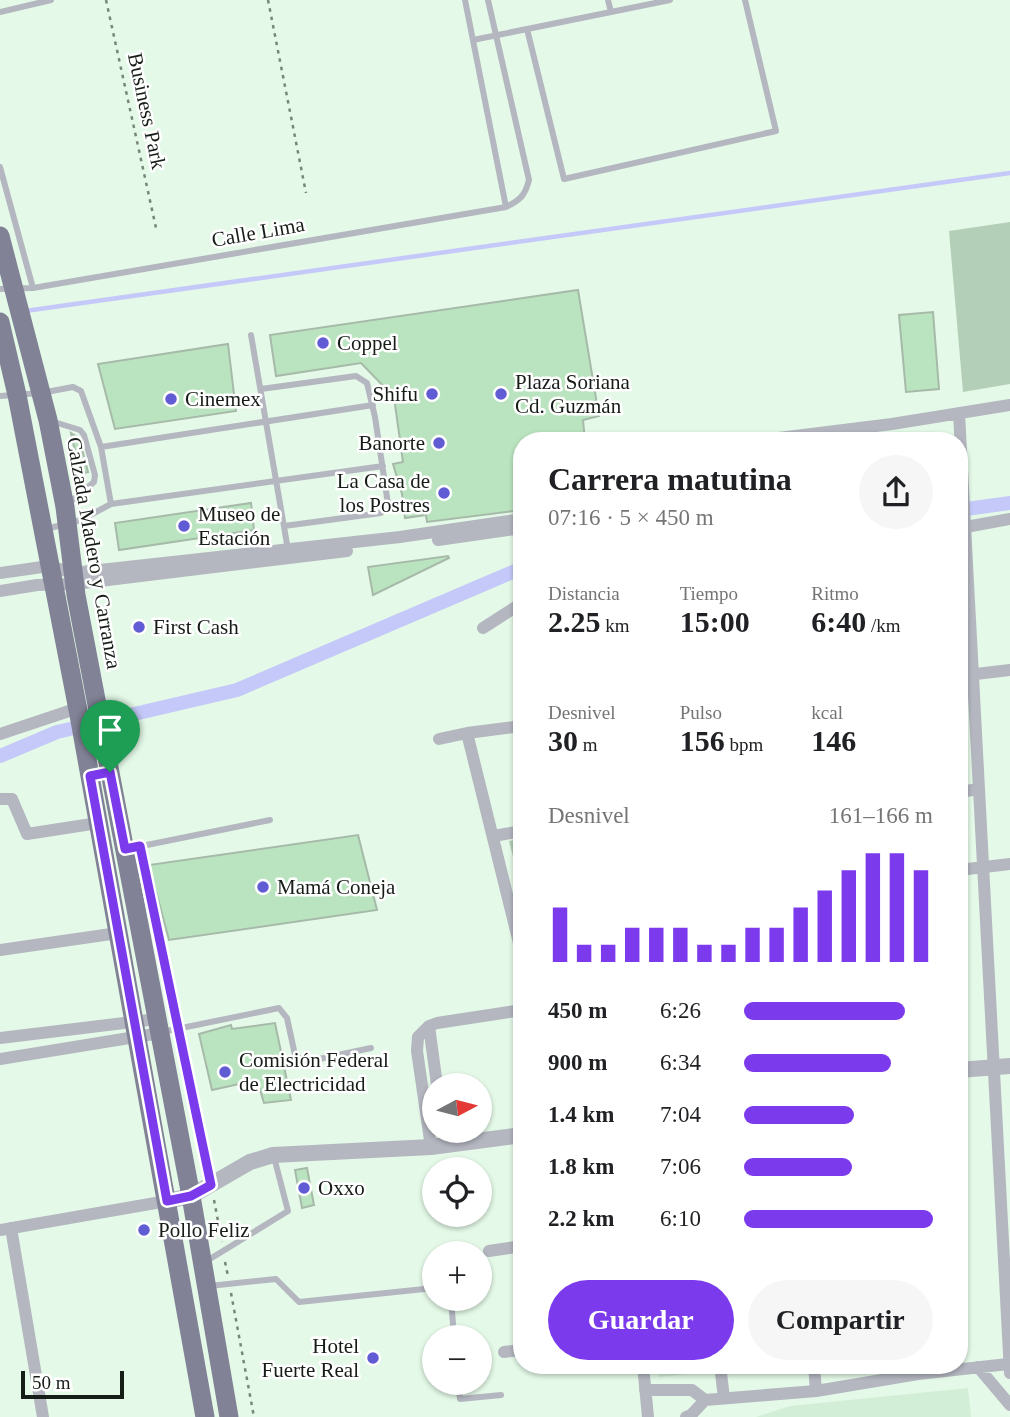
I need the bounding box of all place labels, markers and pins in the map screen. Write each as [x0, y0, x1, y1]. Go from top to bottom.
place label: Coppel [337, 331, 398, 355]
marker: Coppel [315, 335, 331, 351]
place label: Plaza Soriana Cd. Guzmán [515, 370, 631, 418]
place label: Shifu [372, 382, 418, 406]
marker: Shifu [424, 386, 440, 402]
marker: Plaza Soriana Cd. Guzmán [493, 386, 509, 402]
place label: Cinemex [185, 387, 261, 411]
marker: Cinemex [163, 391, 179, 407]
place label: Banorte [359, 431, 425, 455]
marker: Banorte [431, 435, 447, 451]
place label: La Casa de los Postres [337, 469, 430, 517]
marker: La Casa de los Postres [436, 485, 452, 501]
place label: Museo de Estación [198, 502, 280, 550]
marker: Museo de Estación [176, 518, 192, 534]
place label: First Cash [153, 615, 239, 639]
marker: First Cash [131, 619, 147, 635]
pin [80, 700, 140, 772]
place label: Mamá Coneja [277, 875, 396, 899]
marker: Mamá Coneja [255, 879, 271, 895]
place label: Comisión Federal de Electricidad [239, 1048, 389, 1096]
marker: Comisión Federal de Electricidad [217, 1064, 233, 1080]
place label: Oxxo [318, 1176, 365, 1200]
marker: Oxxo [296, 1180, 312, 1196]
place label: Pollo Feliz [158, 1218, 250, 1242]
marker: Pollo Feliz [136, 1222, 152, 1238]
place label: Hotel Fuerte Real [262, 1334, 359, 1382]
marker: Hotel Fuerte Real [365, 1350, 381, 1366]

